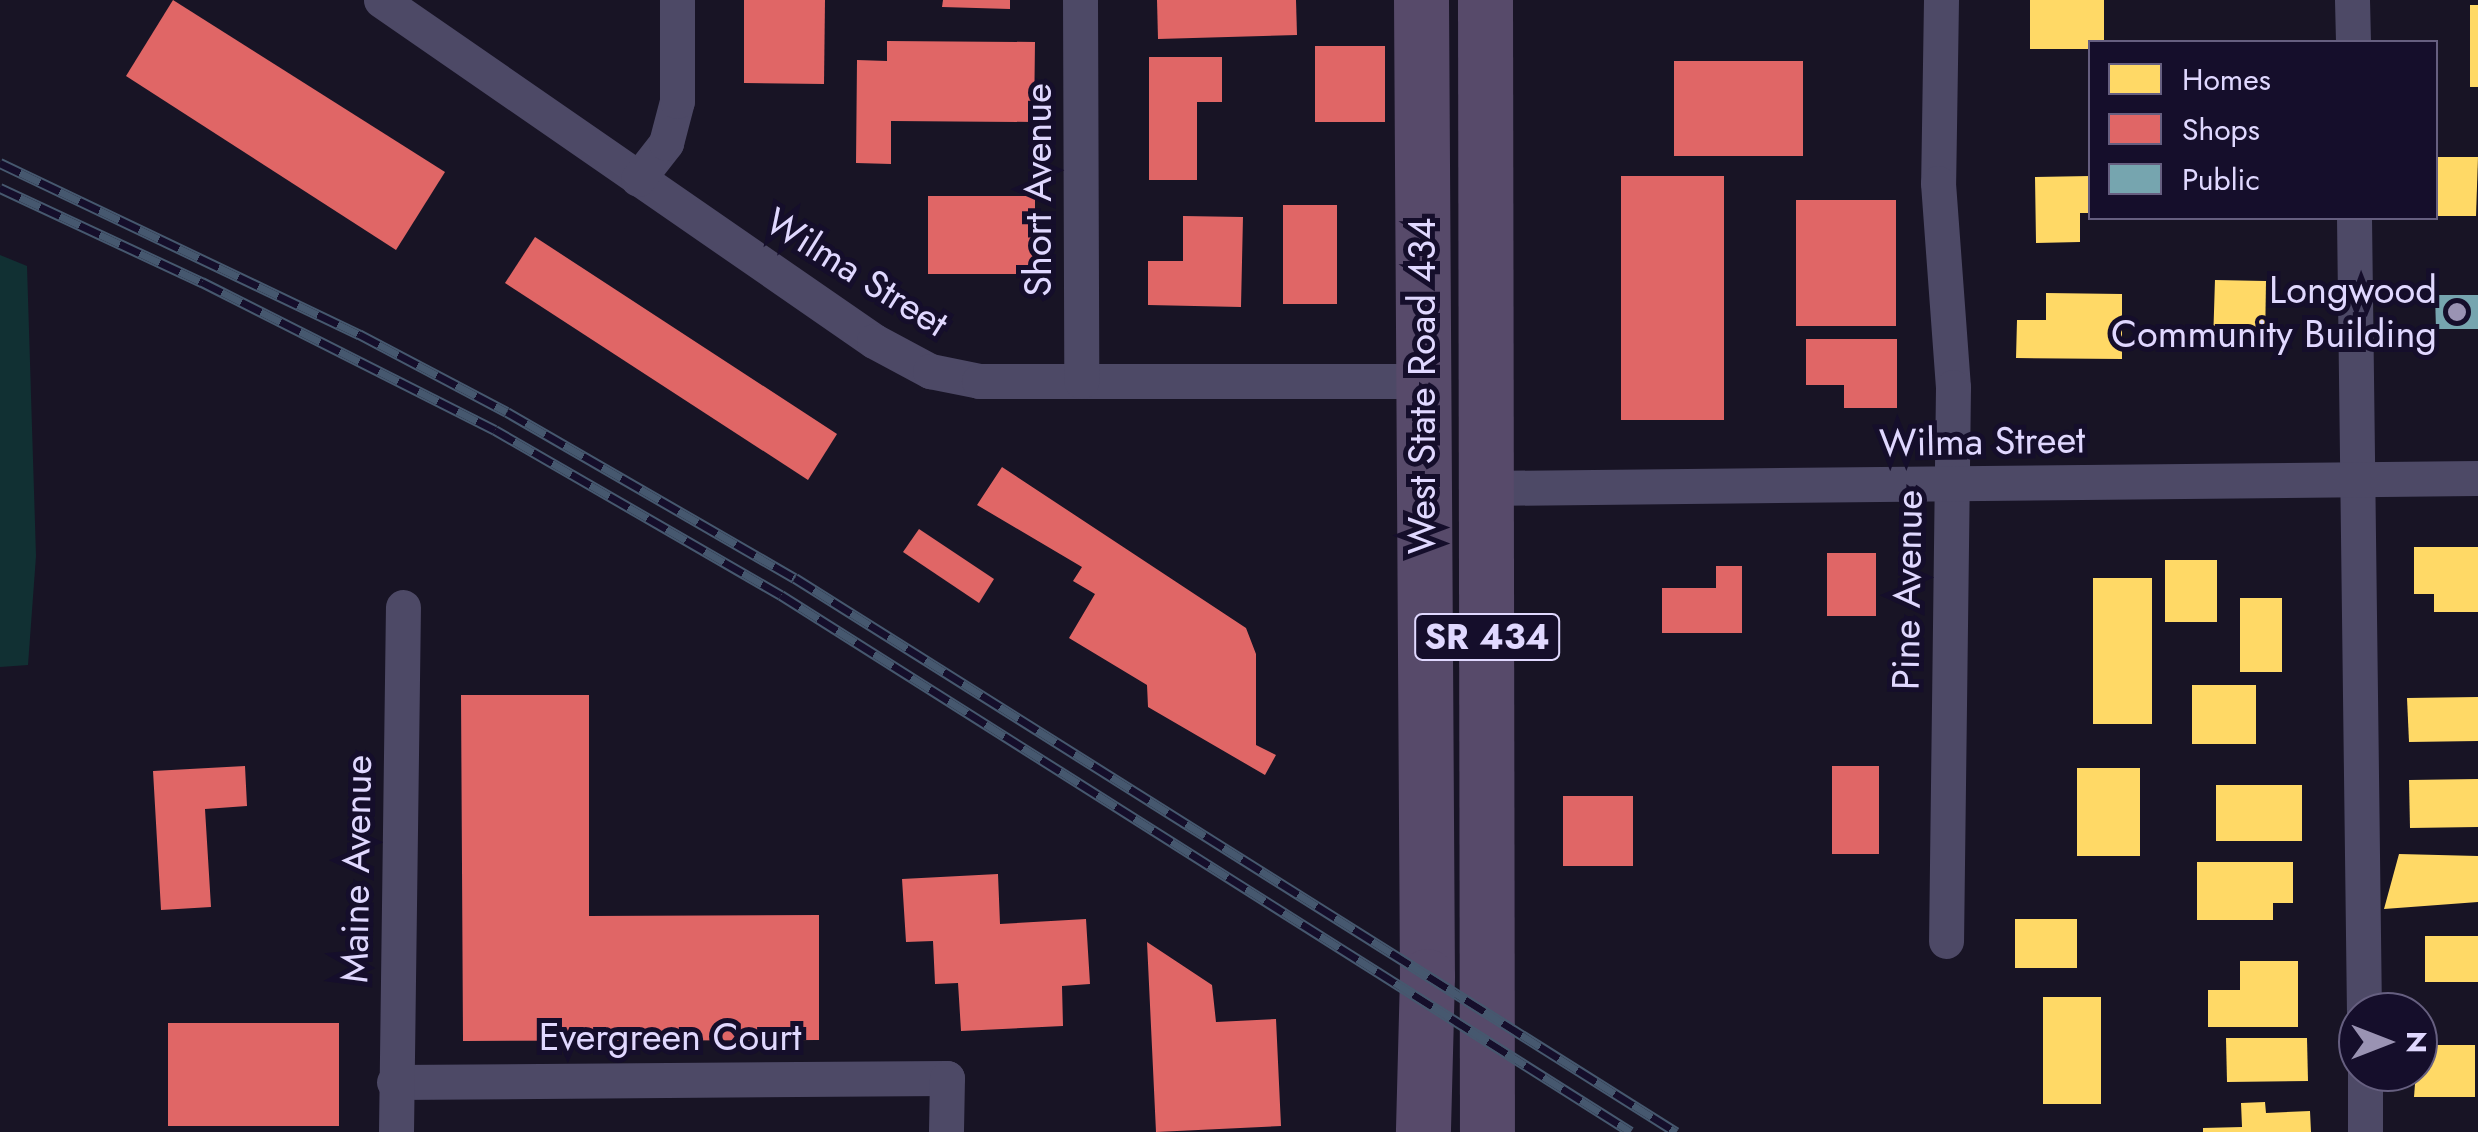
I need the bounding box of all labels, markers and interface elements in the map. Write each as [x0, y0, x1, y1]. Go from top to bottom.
legend [2088, 40, 2438, 220]
text: Homes [2182, 58, 2271, 101]
street label: Short Avenue [1015, 83, 1061, 297]
text: Shops [2182, 108, 2260, 151]
text: Public [2182, 158, 2260, 201]
street label: Wilma Street [757, 198, 957, 346]
street label: West State Road 434 [1399, 218, 1445, 554]
place label: Longwood Community Building [2111, 267, 2437, 356]
marker: Longwood Community Building [2446, 301, 2468, 323]
street label: Wilma Street [1879, 416, 2085, 466]
street label: Pine Avenue [1882, 490, 1932, 690]
road number: SR 434 [1412, 607, 1562, 667]
street label: Maine Avenue [331, 755, 381, 983]
north arrow [2338, 992, 2438, 1092]
street label: Evergreen Court [539, 1014, 801, 1060]
text: N [2396, 1031, 2437, 1053]

